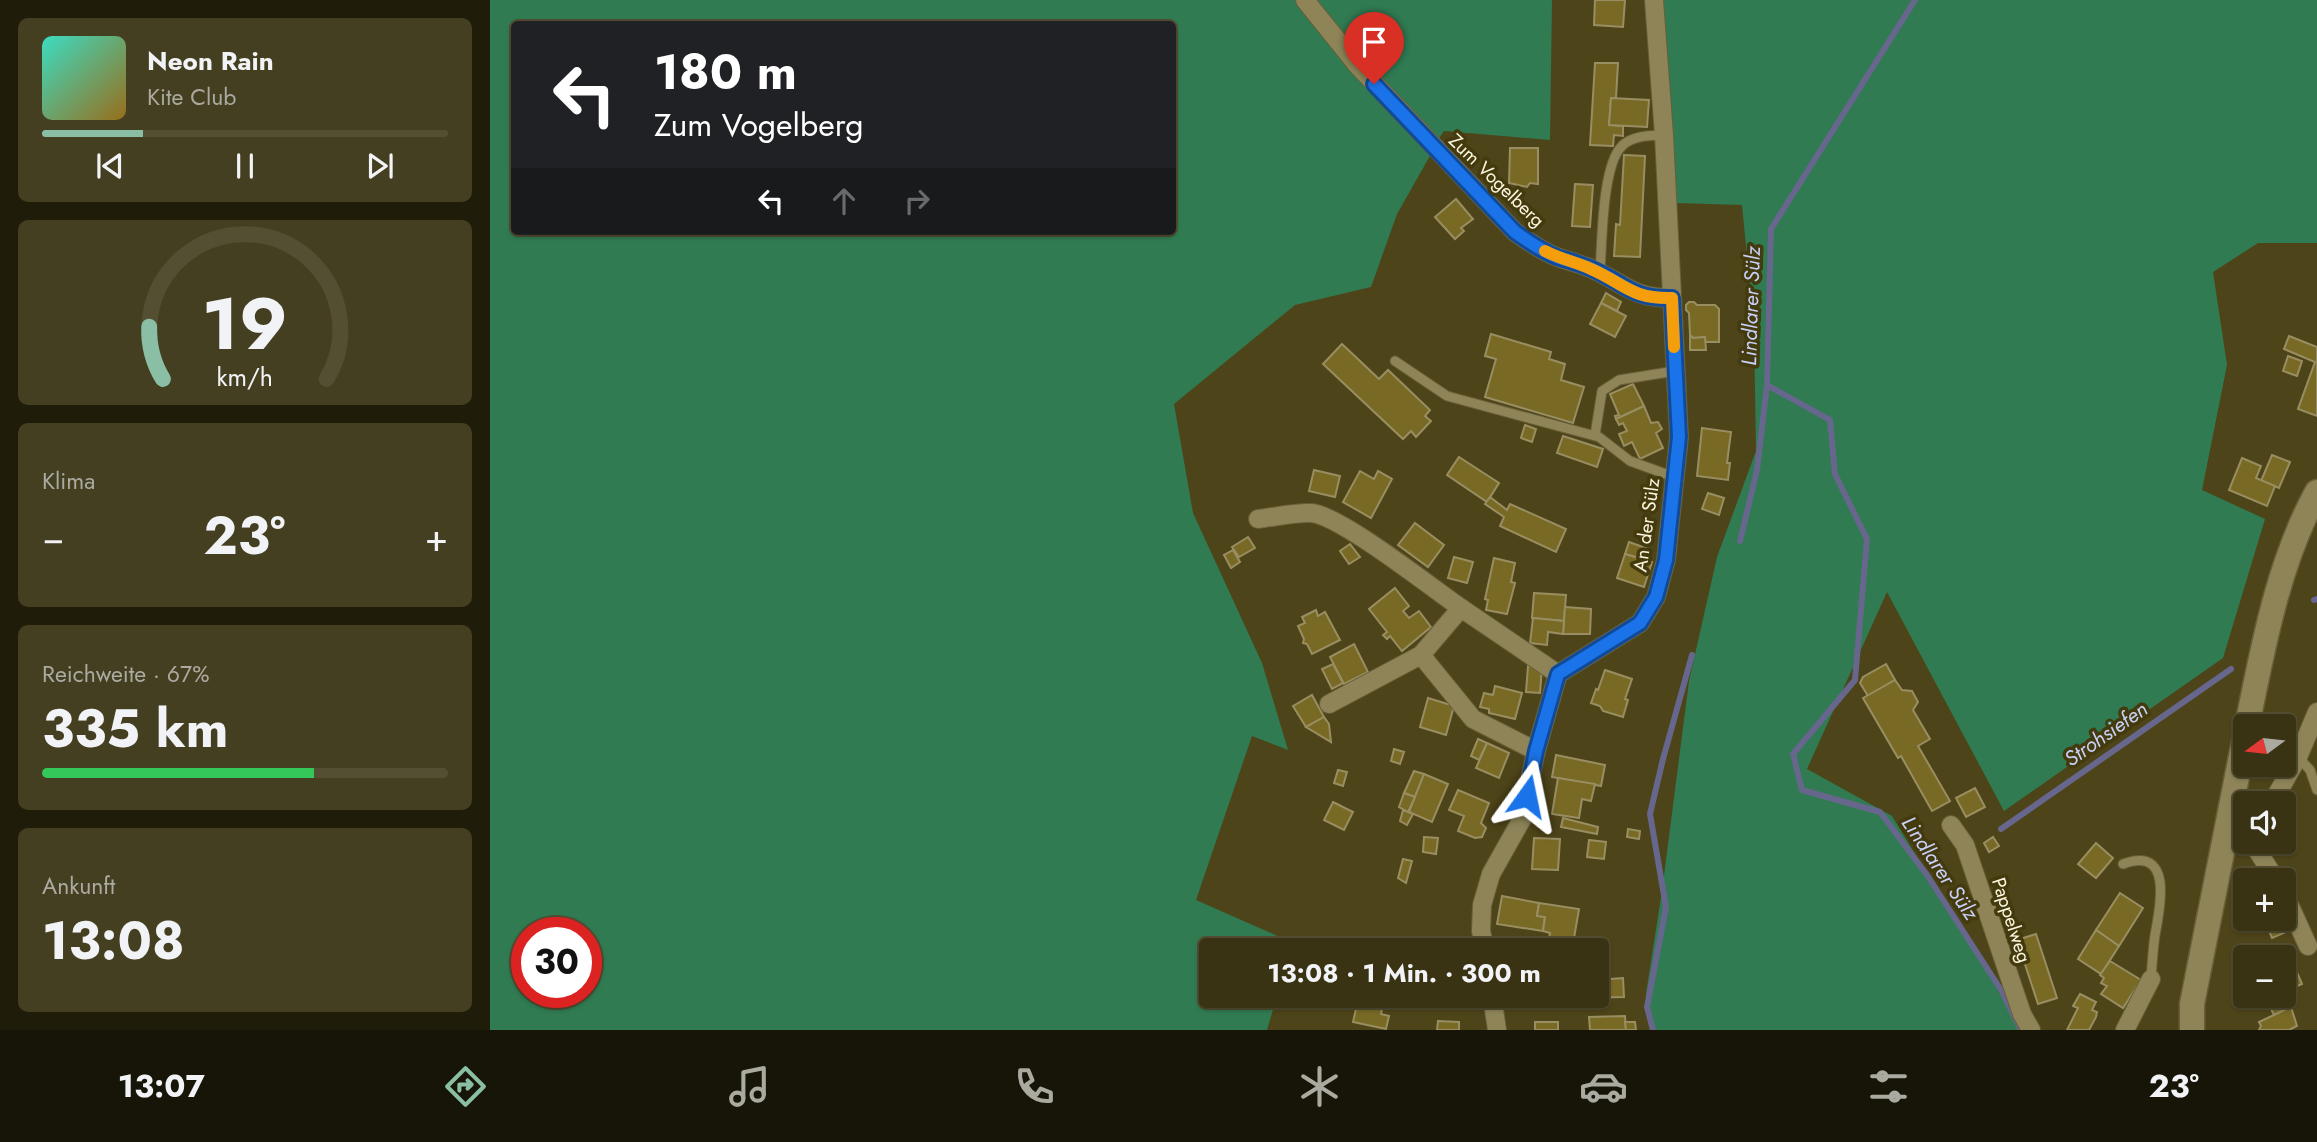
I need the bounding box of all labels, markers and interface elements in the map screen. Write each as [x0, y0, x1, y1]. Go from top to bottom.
pin [1344, 12.0, 1404, 84]
icon: arrive [1355, 23, 1393, 61]
text: 180 m [654, 37, 797, 107]
text: Neon Rain [147, 42, 274, 80]
icon: left [539, 49, 630, 140]
text: Kite Club [147, 80, 236, 114]
text: Zum Vogelberg [654, 102, 863, 148]
street label: Zum Vogelberg [1443, 127, 1551, 233]
icon: previous [91, 147, 129, 185]
icon: pause [226, 147, 264, 185]
icon: next [361, 147, 399, 185]
icon: left [752, 182, 790, 220]
icon: ahead [825, 182, 863, 220]
icon: right [898, 182, 936, 220]
water label: Lindlarer Sülz [1734, 244, 1768, 366]
text: 19 [202, 271, 288, 376]
text: km/h [217, 358, 273, 394]
text: Klima [42, 464, 95, 498]
street label: An der Sülz [1627, 476, 1666, 574]
text: 23° [204, 498, 285, 574]
text: − [42, 510, 64, 565]
text: + [425, 510, 448, 565]
text: Reichweite · 67% [42, 657, 209, 691]
text: 335 km [42, 691, 228, 767]
water label: Strohsiefen [2058, 694, 2154, 774]
north arrow [2233, 714, 2296, 777]
map controls [2233, 714, 2296, 1008]
position arrow [1490, 759, 1564, 833]
button: sound [2233, 791, 2296, 854]
water label: Lindlarer Sülz [1894, 810, 1987, 927]
button: + [2233, 868, 2296, 931]
text: Ankunft [42, 869, 115, 903]
street label: Pappelweg [1985, 874, 2038, 966]
text: 13:08 [42, 903, 185, 979]
speed limit sign: 30 [511, 917, 602, 1008]
button: − [2233, 945, 2296, 1008]
text: 13:08 · 1 Min. · 300 m [1267, 954, 1541, 992]
icon: directions [441, 1062, 490, 1111]
icon: music [725, 1062, 774, 1111]
icon: phone [1010, 1062, 1059, 1111]
icon: climate [1295, 1062, 1344, 1111]
icon: car [1579, 1062, 1628, 1111]
icon: filters [1864, 1062, 1913, 1111]
text: 13:07 [118, 1063, 205, 1109]
text: 23° [2149, 1063, 2199, 1109]

